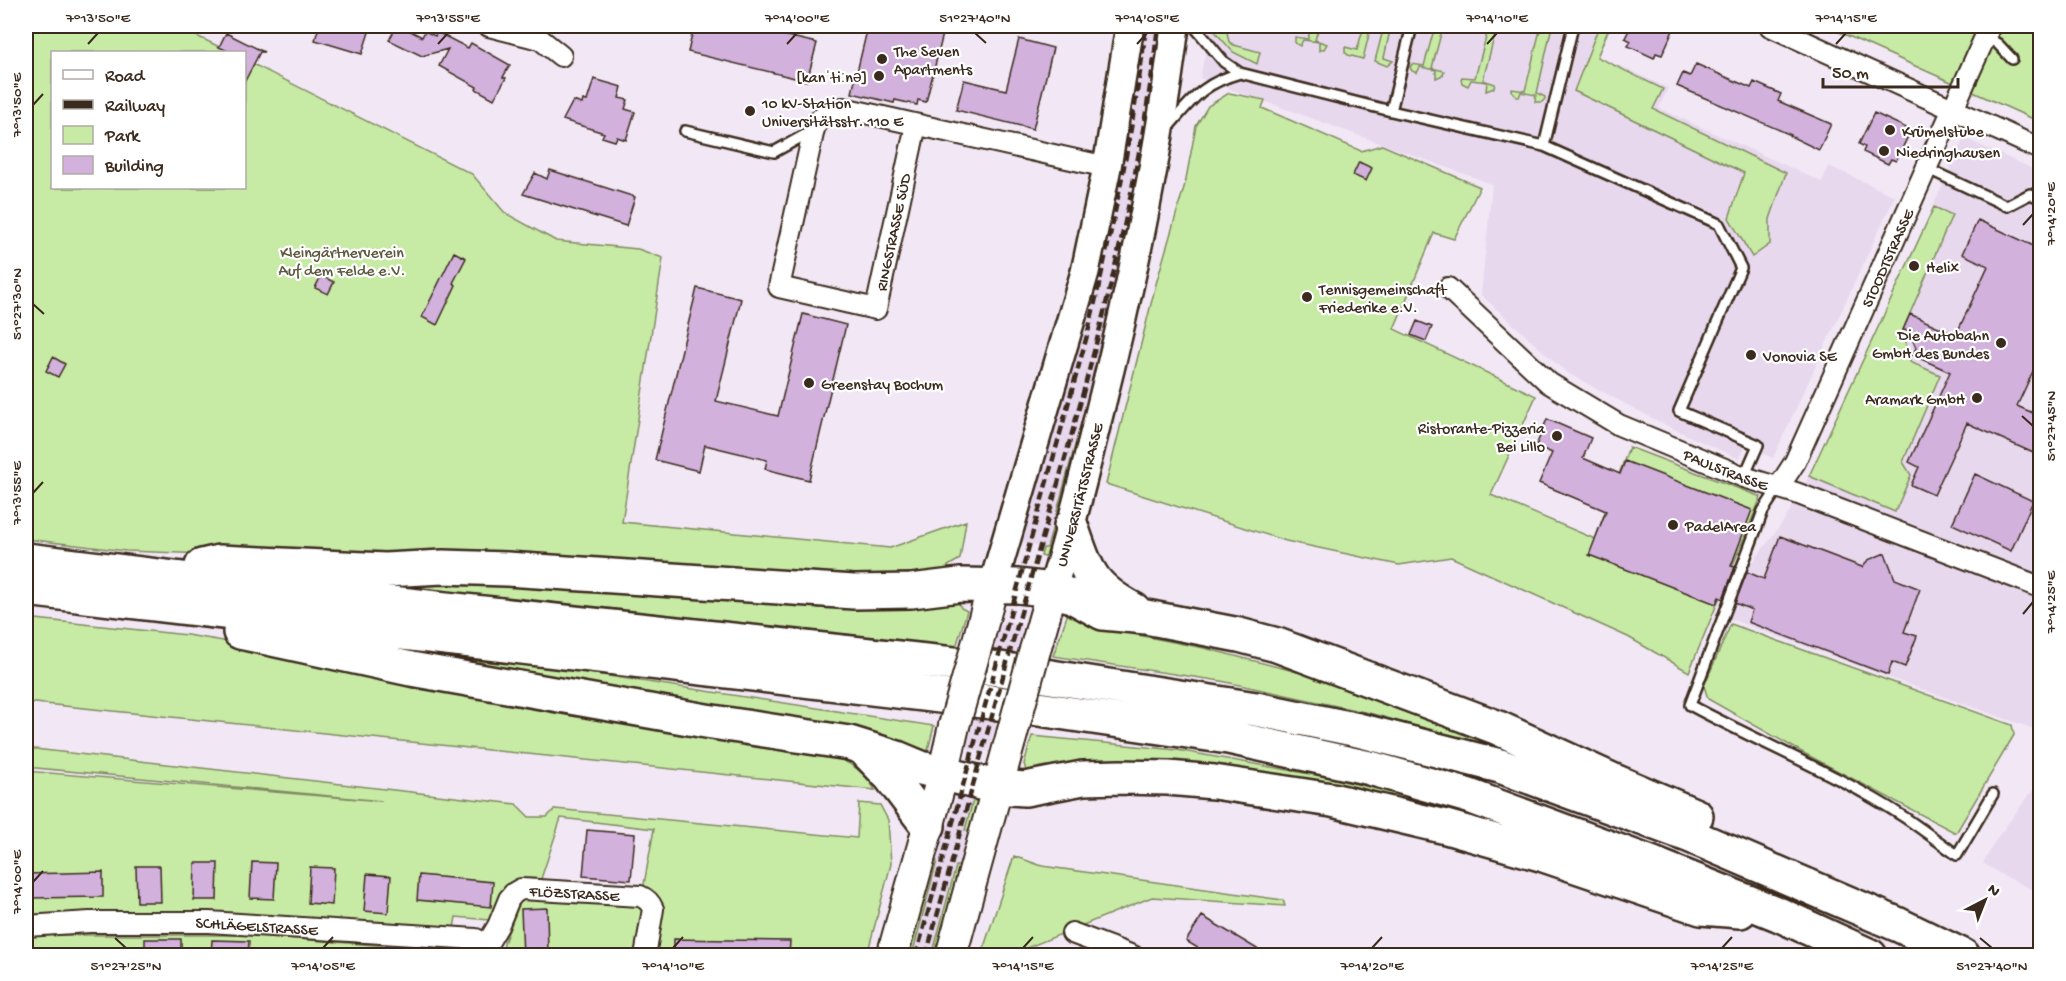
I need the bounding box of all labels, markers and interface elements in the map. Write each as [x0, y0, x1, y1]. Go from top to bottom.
text: 7°13'50"E [65, 10, 131, 28]
text: 7°13'55"E [415, 10, 480, 28]
text: 7°14'00"E [764, 10, 830, 28]
text: 51°27'40"N [939, 10, 1011, 28]
text: 7°14'05"E [1114, 10, 1179, 28]
text: 7°14'10"E [1465, 10, 1528, 28]
text: 7°14'15"E [1814, 10, 1877, 28]
place label: The Seven Apartments [893, 44, 973, 81]
legend [51, 51, 246, 189]
scale bar [1823, 51, 1958, 89]
marker: The Seven Apartments [875, 52, 889, 66]
text: 50 m [1832, 64, 1869, 85]
text: Road [105, 67, 146, 88]
marker: [kanˈtiːnə] [872, 69, 886, 83]
place label: [kanˈtiːnə] [796, 70, 867, 89]
text: 7°13'50"E [9, 72, 27, 138]
place label: 10 kV-Station Universitätsstr. 110 E [761, 96, 904, 133]
text: Railway [105, 97, 165, 118]
marker: 10 kV-Station Universitätsstr. 110 E [743, 104, 757, 118]
marker: Krümelstube [1883, 123, 1897, 137]
place label: Krümelstube [1902, 124, 1985, 143]
text: Park [104, 127, 141, 148]
marker: Niedringhausen [1877, 144, 1891, 158]
place label: Niedringhausen [1896, 145, 2001, 164]
text: Building [104, 157, 164, 178]
street label: RINGSTRASSE SÜD [874, 172, 917, 293]
text: 7°14'20"E [2043, 182, 2061, 246]
street label: STOODTSTRASSE [1859, 206, 1920, 311]
park label: Kleingärtnerverein Auf dem Felde e.V. [278, 245, 406, 282]
marker: Helix [1907, 259, 1921, 273]
place label: Helix [1926, 260, 1959, 279]
text: 51°27'30"N [9, 268, 27, 340]
place label: Tennisgemeinschaft Friederike e.V. [1318, 282, 1448, 319]
marker: Tennisgemeinschaft Friederike e.V. [1300, 290, 1314, 304]
place label: Die Autobahn GmbH des Bundes [1872, 328, 1990, 365]
marker: Die Autobahn GmbH des Bundes [1994, 336, 2008, 350]
marker: Vonovia SE [1744, 348, 1758, 362]
place label: Vonovia SE [1762, 349, 1838, 368]
marker: Greenstay Bochum [802, 376, 816, 390]
place label: Greenstay Bochum [821, 377, 944, 396]
text: 51°27'45"N [2043, 390, 2061, 461]
marker: Aramark GmbH [1970, 391, 1984, 405]
place label: Aramark GmbH [1865, 392, 1966, 411]
street label: UNIVERSITÄTSSTRASSE [1054, 421, 1110, 570]
place label: Ristorante-Pizzeria Bei Lillo [1418, 421, 1546, 458]
marker: Ristorante-Pizzeria Bei Lillo [1550, 429, 1564, 443]
street label: PAULSTRASSE [1679, 446, 1771, 497]
text: 7°13'55"E [9, 461, 27, 526]
marker: PadelArea [1666, 518, 1680, 532]
place label: PadelArea [1684, 519, 1757, 538]
text: 7°14'25"E [2043, 570, 2061, 634]
text: 7°14'00"E [9, 849, 27, 915]
north arrow [1955, 870, 2015, 930]
text: N [1982, 881, 2003, 902]
street label: FLÖZSTRASSE [528, 883, 621, 908]
street label: SCHLÄGELSTRASSE [196, 916, 319, 942]
text: 51°27'25"N [91, 958, 162, 976]
text: 7°14'05"E [290, 958, 355, 976]
text: 7°14'10"E [641, 958, 704, 976]
text: 7°14'15"E [991, 958, 1054, 976]
text: 7°14'20"E [1340, 958, 1404, 976]
text: 7°14'25"E [1690, 958, 1754, 976]
text: 51°27'40"N [1956, 958, 2028, 976]

